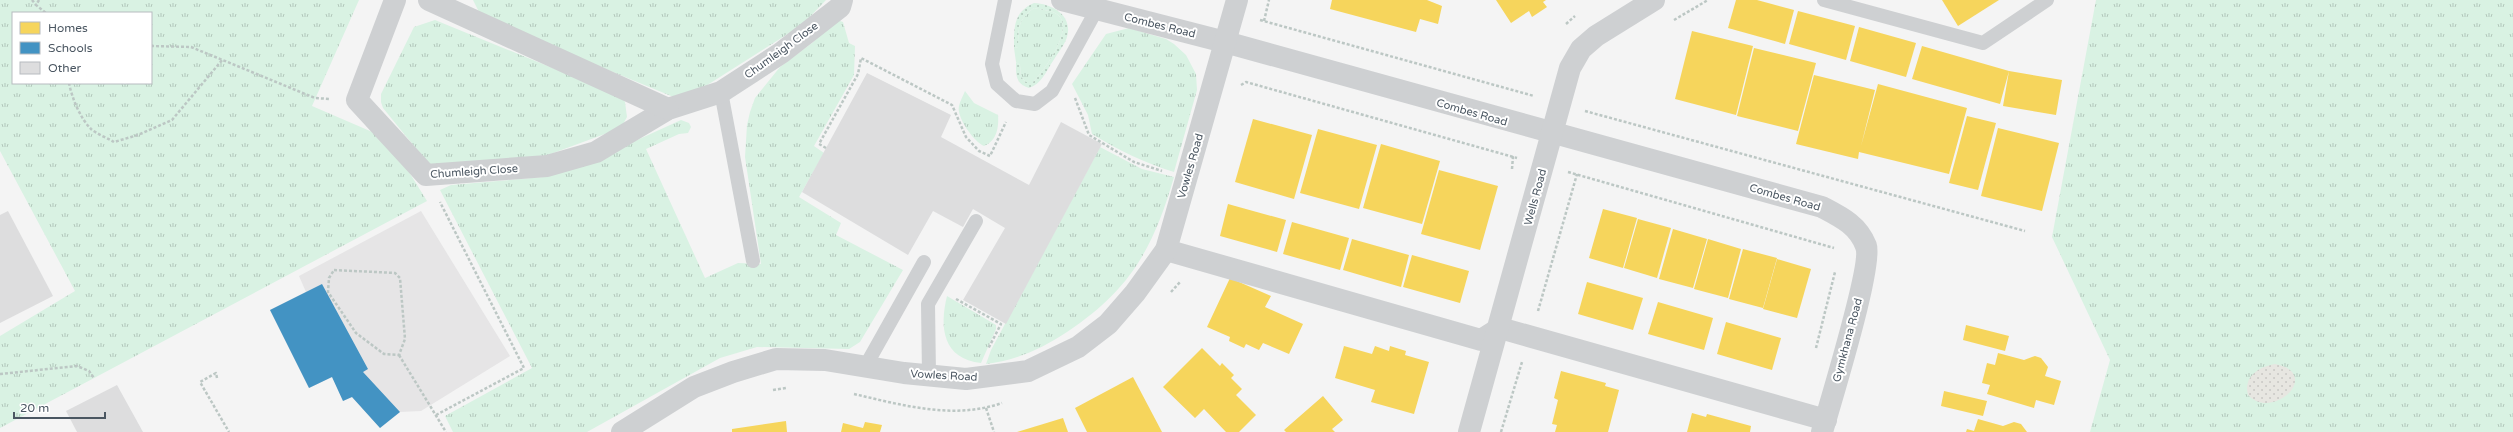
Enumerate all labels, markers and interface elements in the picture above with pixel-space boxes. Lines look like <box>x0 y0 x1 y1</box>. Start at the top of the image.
street label: Combes Road <box>1123 10 1197 41</box>
legend <box>12 12 152 84</box>
street label: Chumleigh Close <box>742 19 821 81</box>
text: Homes <box>48 21 88 35</box>
text: Schools <box>48 41 93 55</box>
text: Other <box>48 61 81 75</box>
street label: Combes Road <box>1435 96 1509 129</box>
street label: Vowles Road <box>1175 132 1206 200</box>
street label: Chumleigh Close <box>430 162 518 181</box>
street label: Wells Road <box>1522 167 1549 227</box>
street label: Combes Road <box>1748 181 1822 214</box>
street label: Gymkhana Road <box>1830 297 1865 384</box>
street label: Vowles Road <box>910 367 978 384</box>
scale bar <box>14 394 105 420</box>
text: 20 m <box>20 401 49 415</box>

